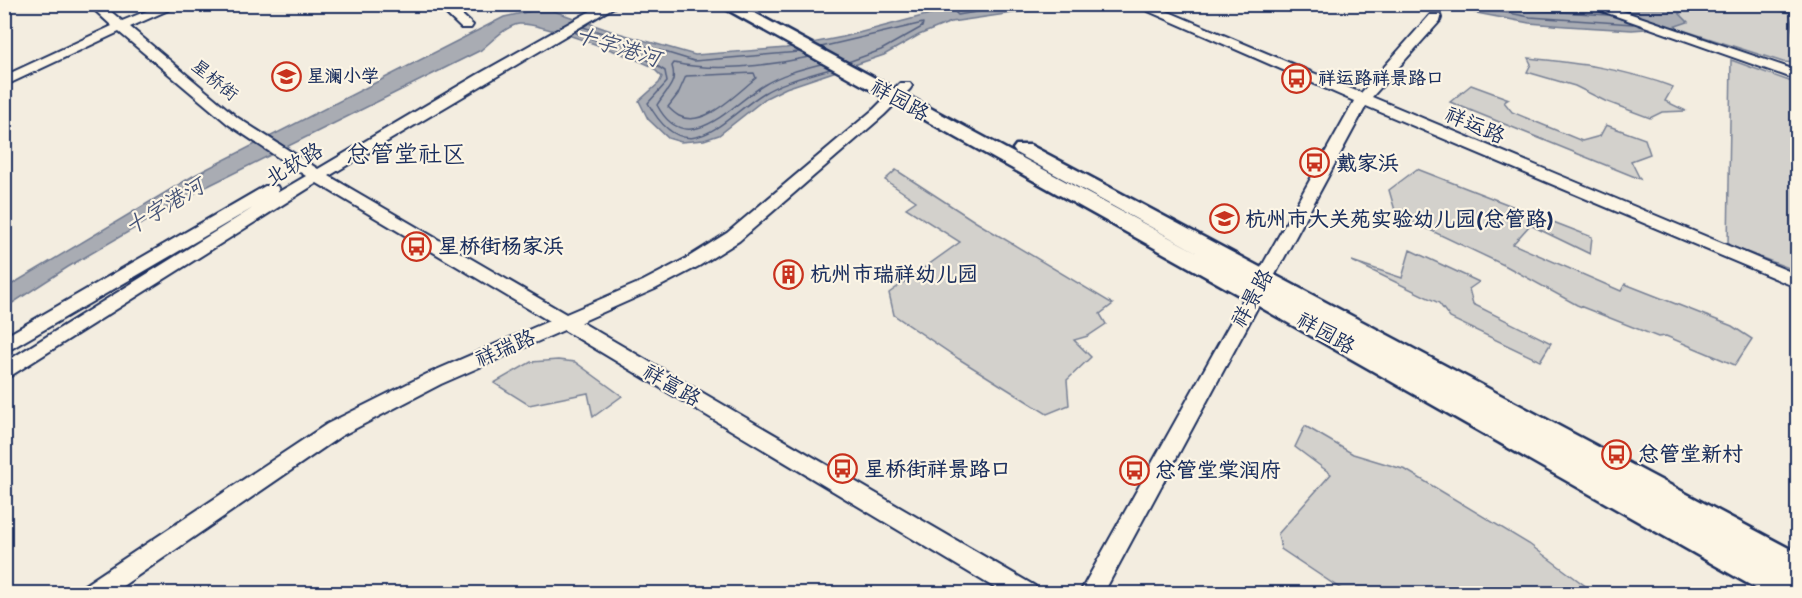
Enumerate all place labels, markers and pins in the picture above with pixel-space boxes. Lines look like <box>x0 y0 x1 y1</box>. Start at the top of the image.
school or university icon: 星澜小学 <box>270 60 302 92</box>
bus stop icon: 祥运路祥景路口 <box>1281 62 1313 94</box>
place label: 星澜小学 <box>307 66 379 87</box>
place label: 祥运路祥景路口 <box>1318 68 1444 89</box>
bus stop icon: 戴家浜 <box>1299 147 1331 179</box>
place label: 戴家浜 <box>1336 151 1399 176</box>
school or university icon: 杭州市大关苑实验幼儿园(总管路) <box>1208 203 1240 235</box>
place label: 杭州市大关苑实验幼儿园(总管路) <box>1245 207 1554 232</box>
bus stop icon: 星桥街杨家浜 <box>401 230 433 262</box>
place label: 星桥街杨家浜 <box>438 234 564 259</box>
building icon: 杭州市瑞祥幼儿园 <box>773 258 805 290</box>
place label: 杭州市瑞祥幼儿园 <box>810 262 978 287</box>
bus stop icon: 总管堂新村 <box>1601 438 1633 470</box>
place label: 总管堂新村 <box>1638 442 1743 467</box>
bus stop icon: 星桥街祥景路口 <box>827 453 859 485</box>
bus stop icon: 总管堂棠润府 <box>1118 454 1150 486</box>
place label: 星桥街祥景路口 <box>864 457 1011 482</box>
place label: 总管堂棠润府 <box>1155 458 1281 483</box>

